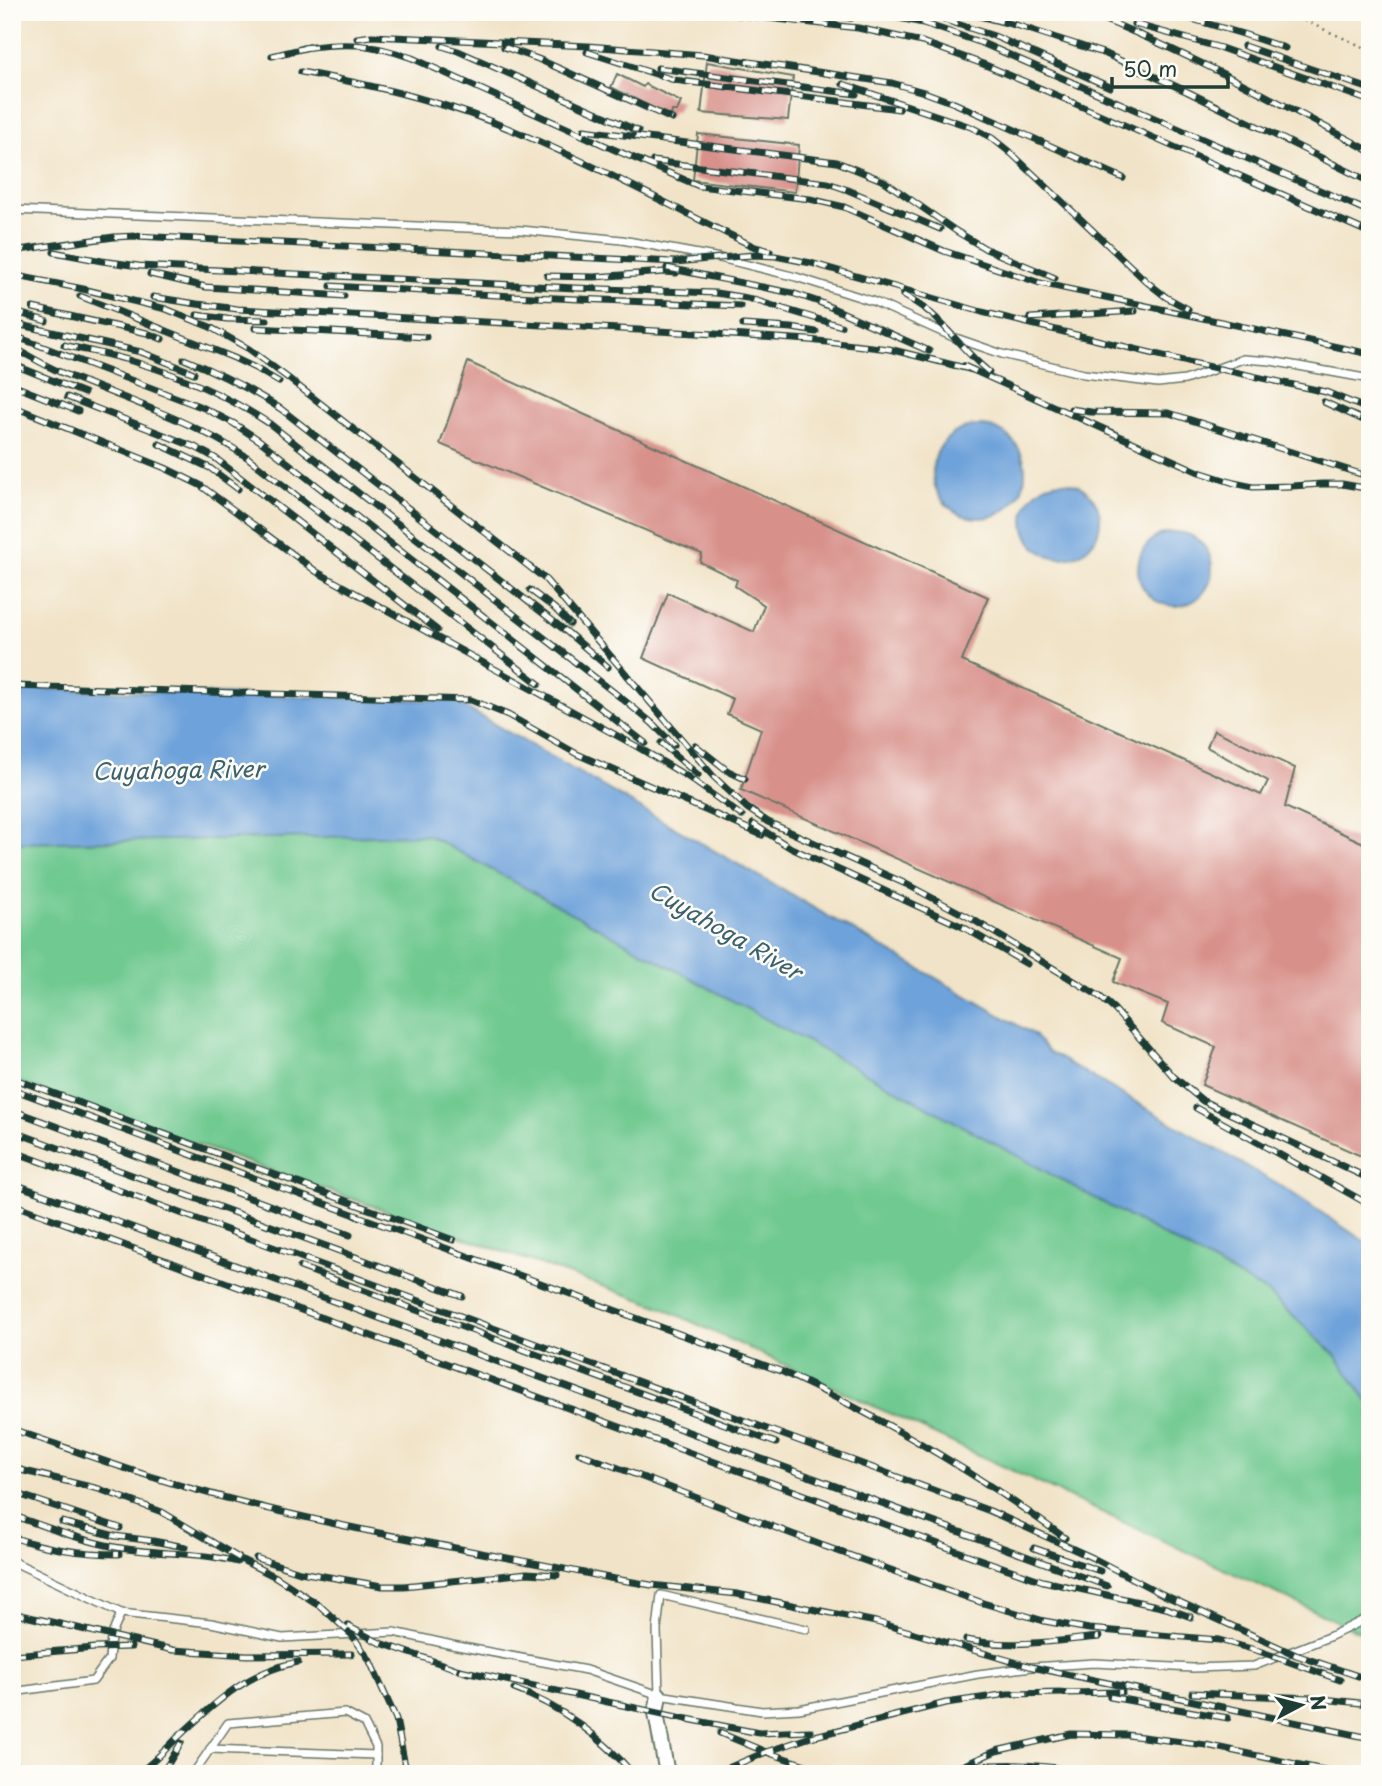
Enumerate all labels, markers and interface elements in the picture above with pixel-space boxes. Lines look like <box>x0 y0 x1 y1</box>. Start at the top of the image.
scale bar <box>1112 46 1228 90</box>
text: 50 m <box>1123 52 1177 84</box>
water label: Cuyahoga River <box>92 750 268 788</box>
water label: Cuyahoga River <box>643 872 812 990</box>
north arrow <box>1266 1670 1336 1740</box>
text: N <box>1304 1694 1334 1712</box>

